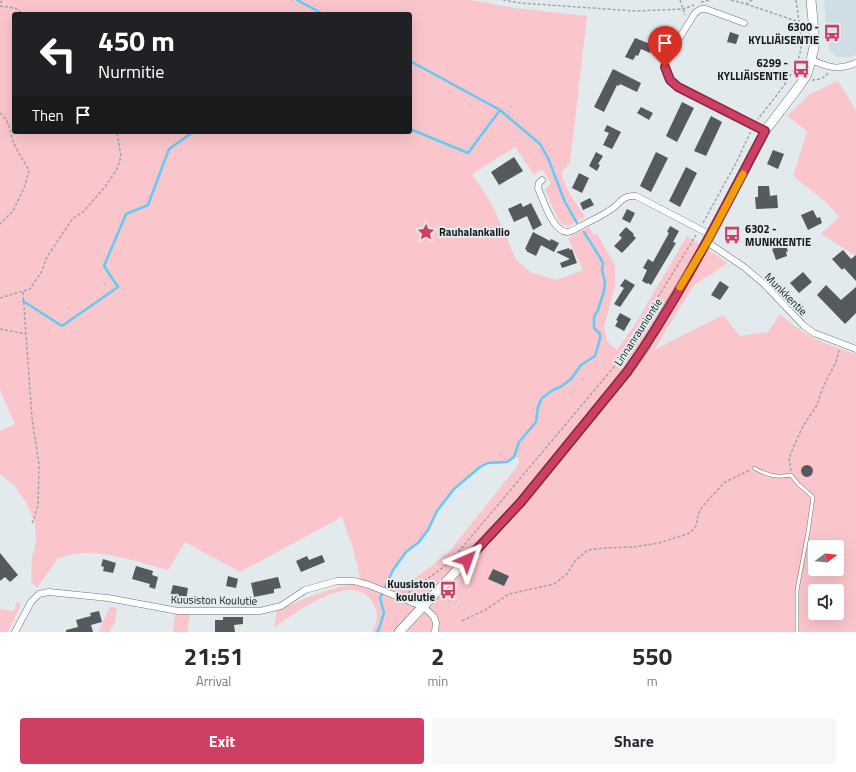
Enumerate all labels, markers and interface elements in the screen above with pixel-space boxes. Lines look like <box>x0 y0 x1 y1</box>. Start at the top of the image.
text: 450 m <box>98 19 175 62</box>
place label: 6300 - KYLLIÄISENTIE <box>748 19 819 48</box>
bus stop icon: 6300 - KYLLIÄISENTIE <box>822 23 842 43</box>
pin <box>648 26 682 67</box>
icon: left <box>32 28 84 80</box>
icon: arrive <box>654 32 676 54</box>
place label: 6299 - KYLLIÄISENTIE <box>717 55 788 84</box>
text: Nurmitie <box>98 58 164 85</box>
bus stop icon: 6299 - KYLLIÄISENTIE <box>791 59 811 79</box>
text: Then <box>32 104 64 127</box>
icon: arrive <box>72 104 94 126</box>
place label: 6302 - MUNKKENTIE <box>745 221 811 250</box>
place icon: Rauhalankallio <box>416 222 436 242</box>
place label: Rauhalankallio <box>439 224 510 240</box>
bus stop icon: 6302 - MUNKKENTIE <box>722 225 742 245</box>
street label: Munkkentie <box>761 269 811 319</box>
street label: Linnanrauniontie <box>610 295 666 369</box>
position arrow <box>446 539 488 581</box>
north arrow <box>808 540 844 576</box>
map controls <box>808 540 844 620</box>
place label: Kuusiston koulutie <box>387 576 435 605</box>
bus stop icon: Kuusiston koulutie <box>438 580 458 600</box>
button: sound <box>808 584 844 620</box>
street label: Kuusiston Koulutie <box>171 591 258 609</box>
text: 21:51 <box>184 638 244 674</box>
text: 2 <box>431 638 445 674</box>
text: 550 <box>632 638 672 674</box>
text: Arrival <box>196 671 231 691</box>
text: min <box>427 671 448 691</box>
text: m <box>647 671 658 691</box>
button: Exit <box>20 718 424 764</box>
button: Share <box>432 718 836 764</box>

